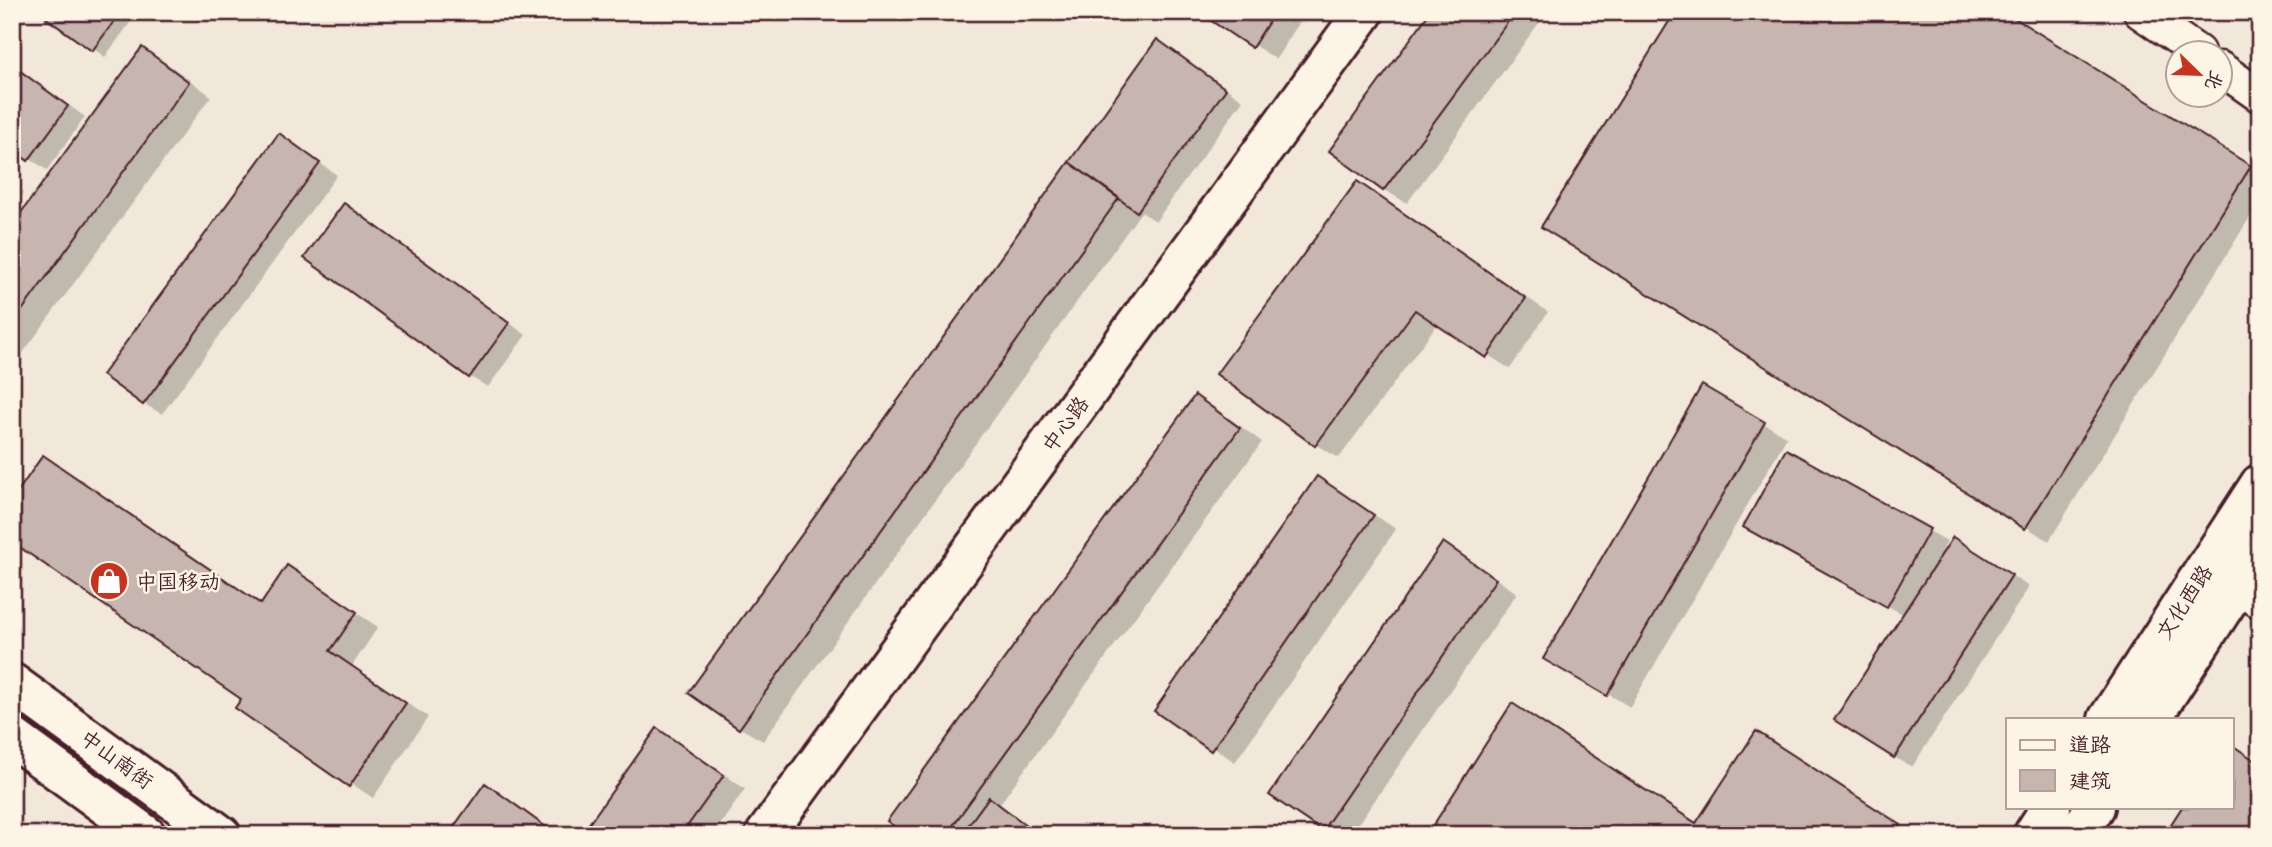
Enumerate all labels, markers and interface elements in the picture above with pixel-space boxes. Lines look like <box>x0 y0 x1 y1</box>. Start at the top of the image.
north arrow <box>2164 38 2234 108</box>
text: 北 <box>2200 67 2229 94</box>
street label: 中心路 <box>1036 391 1094 457</box>
street label: 文化西路 <box>2150 559 2218 645</box>
shop icon: 中国移动 <box>88 560 130 602</box>
place label: 中国移动 <box>136 568 220 595</box>
legend <box>2006 718 2234 808</box>
street label: 中山南街 <box>75 723 159 795</box>
text: 道路 <box>2069 731 2111 758</box>
text: 建筑 <box>2069 767 2111 794</box>

